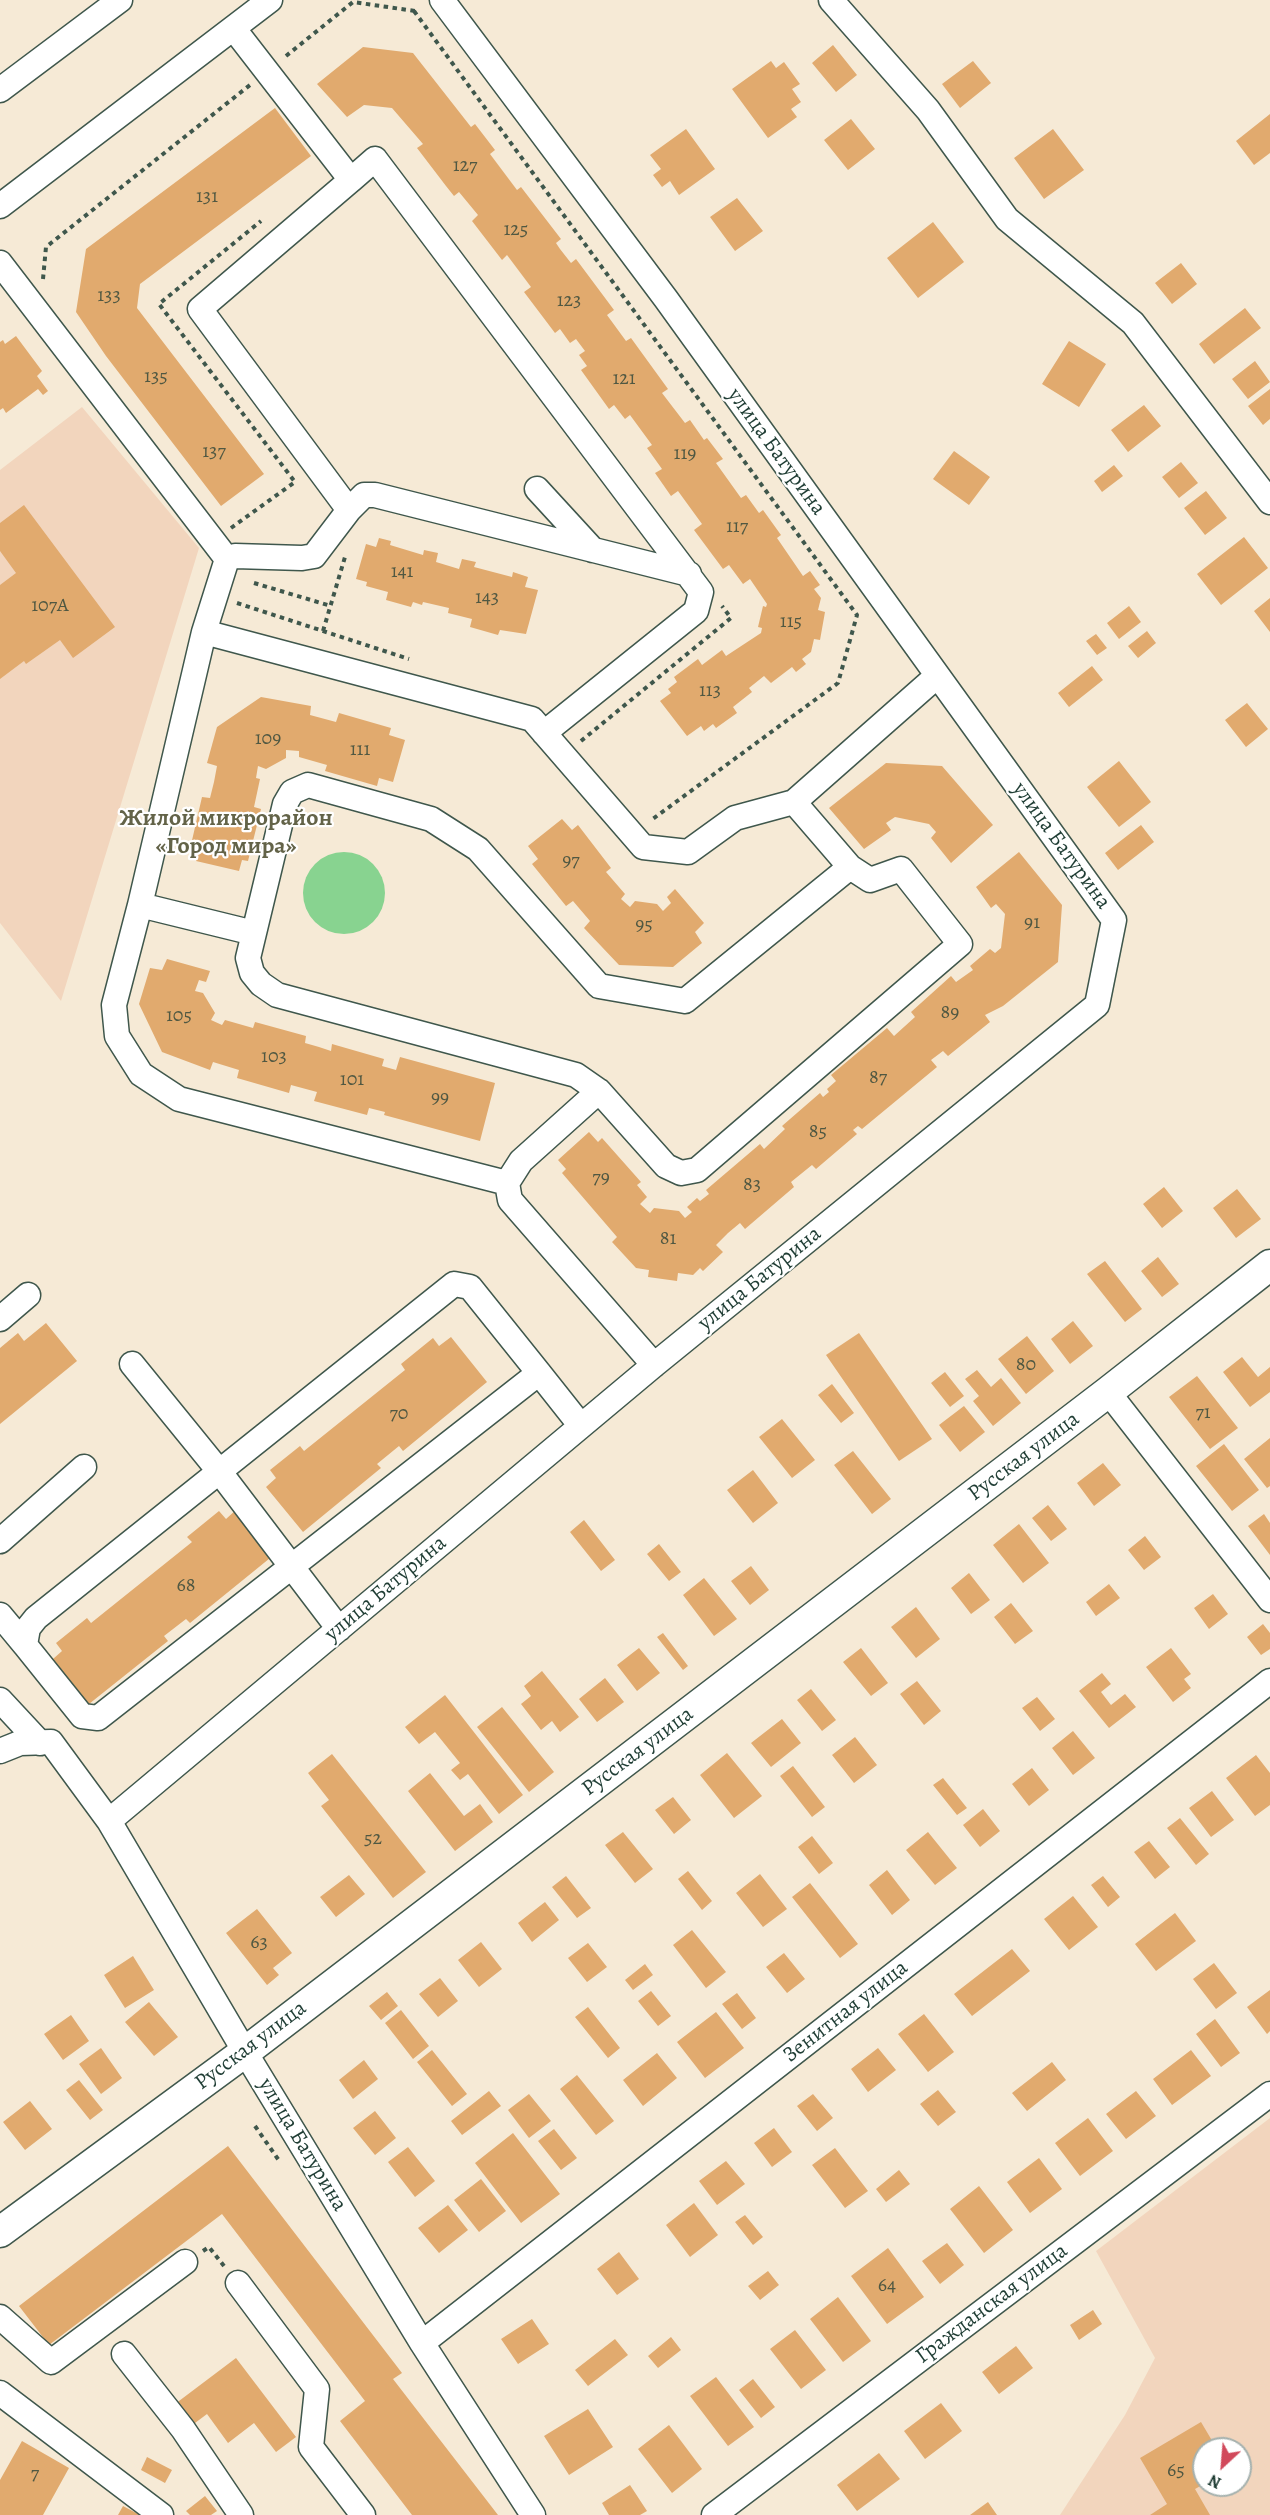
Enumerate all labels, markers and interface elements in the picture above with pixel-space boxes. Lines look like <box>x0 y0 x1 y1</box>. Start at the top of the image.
house number: 127 <box>453 154 477 178</box>
house number: 131 <box>196 185 218 209</box>
house number: 125 <box>504 218 528 242</box>
house number: 133 <box>97 284 121 308</box>
house number: 123 <box>557 289 581 313</box>
house number: 135 <box>144 365 168 389</box>
house number: 121 <box>612 367 636 391</box>
street label: улица Батурина <box>721 383 831 521</box>
house number: 137 <box>202 440 226 464</box>
house number: 119 <box>674 442 696 466</box>
house number: 117 <box>726 515 748 539</box>
house number: 141 <box>391 560 413 584</box>
house number: 143 <box>475 586 499 610</box>
house number: 107А <box>31 594 69 618</box>
house number: 115 <box>780 610 802 634</box>
house number: 113 <box>699 679 721 703</box>
house number: 109 <box>255 727 281 751</box>
house number: 111 <box>350 738 370 762</box>
street label: улица Батурина <box>1006 777 1116 915</box>
district label: Жилой микрорайон «Город мира» <box>119 805 333 861</box>
house number: 97 <box>562 849 580 873</box>
house number: 91 <box>1024 911 1040 935</box>
house number: 95 <box>635 913 653 937</box>
house number: 89 <box>941 1001 959 1025</box>
house number: 105 <box>166 1004 192 1028</box>
house number: 103 <box>261 1045 287 1069</box>
house number: 87 <box>869 1066 887 1090</box>
house number: 101 <box>340 1068 364 1092</box>
house number: 99 <box>431 1086 449 1110</box>
house number: 85 <box>809 1120 827 1144</box>
house number: 79 <box>592 1166 610 1190</box>
house number: 83 <box>743 1173 761 1197</box>
street label: улица Батурина <box>693 1221 827 1337</box>
house number: 81 <box>660 1227 676 1251</box>
house number: 80 <box>1016 1353 1036 1377</box>
house number: 71 <box>1195 1401 1211 1425</box>
house number: 70 <box>389 1402 409 1426</box>
street label: Русская улица <box>963 1406 1085 1508</box>
street label: улица Батурина <box>320 1530 452 1648</box>
house number: 68 <box>177 1574 195 1598</box>
street label: Русская улица <box>577 1701 699 1803</box>
house number: 52 <box>364 1827 382 1851</box>
house number: 63 <box>250 1931 268 1955</box>
street label: Зенитная улица <box>778 1955 914 2069</box>
street label: Русская улица <box>190 1995 312 2097</box>
street label: улица Батурина <box>252 2074 352 2216</box>
street label: Гражданская улица <box>911 2238 1073 2370</box>
house number: 64 <box>878 2274 896 2298</box>
north arrow <box>1192 2437 1252 2497</box>
house number: 65 <box>1167 2459 1185 2483</box>
house number: 7 <box>31 2462 39 2486</box>
text: N <box>1205 2469 1225 2494</box>

